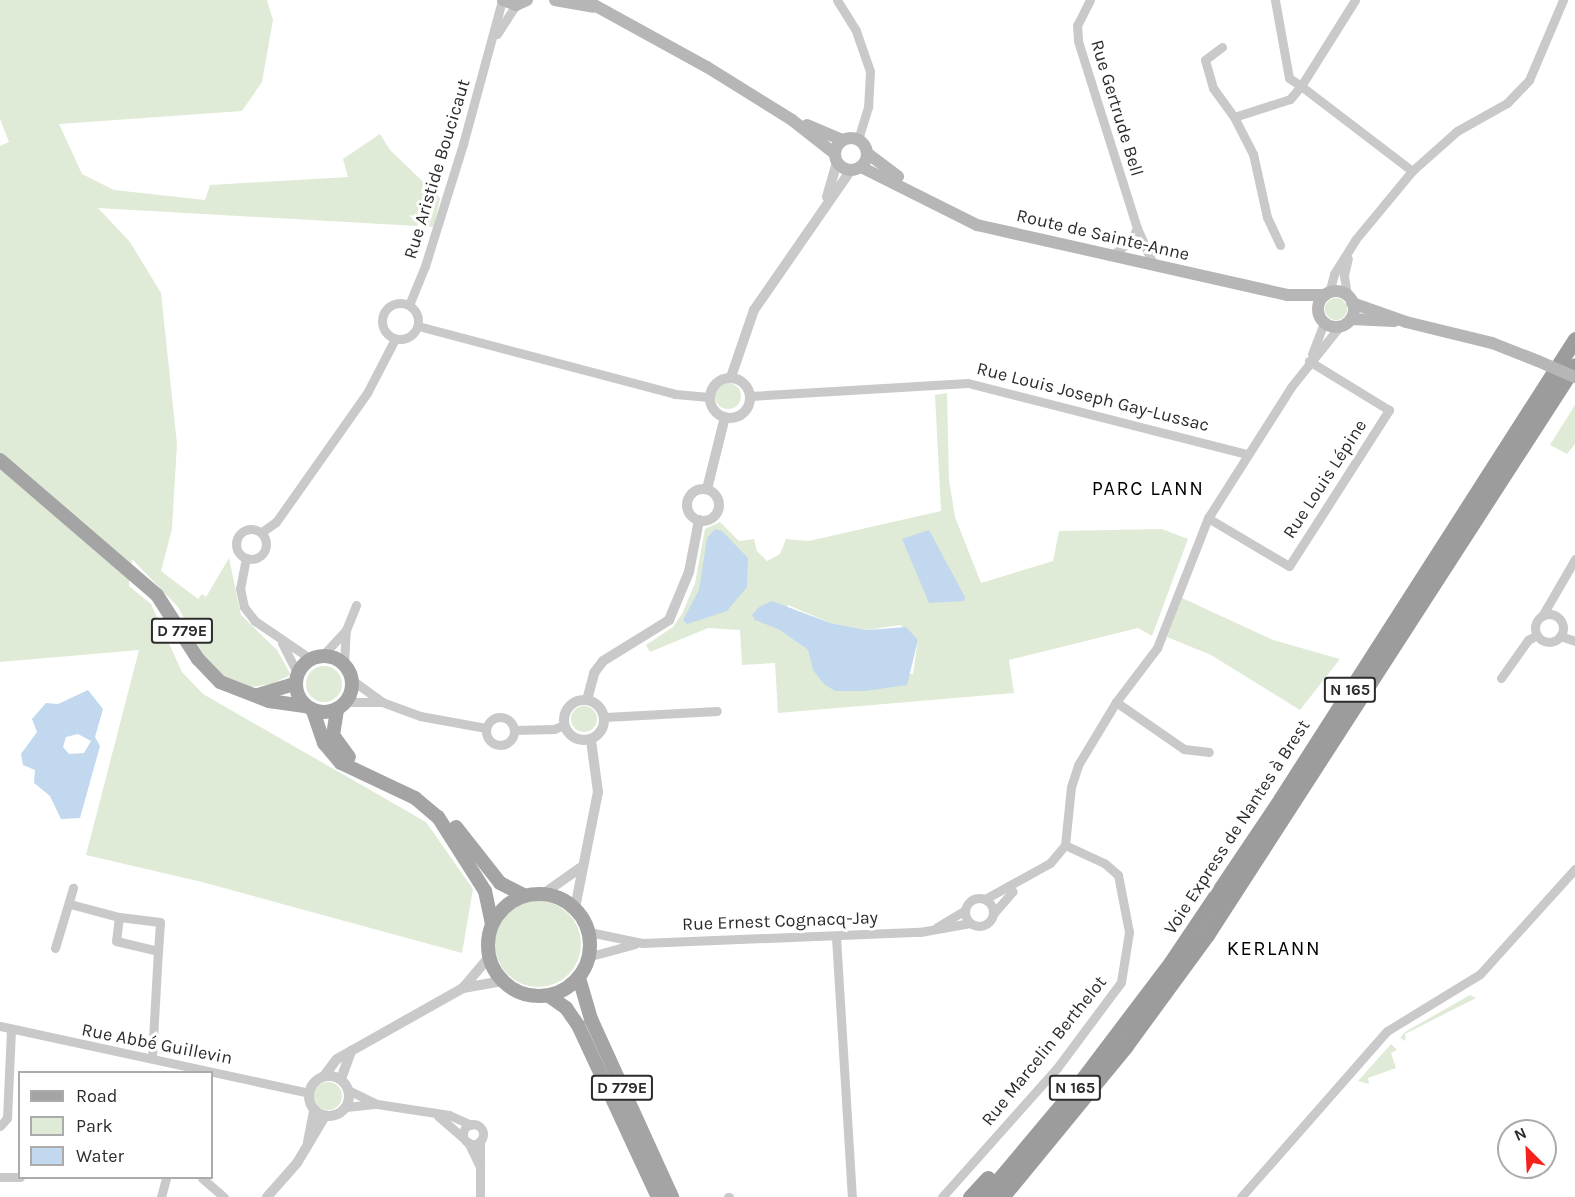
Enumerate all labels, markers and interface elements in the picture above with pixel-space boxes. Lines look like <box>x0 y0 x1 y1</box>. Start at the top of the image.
street label: Rue Gertrude Bell <box>1086 37 1148 179</box>
street label: Rue Aristide Boucicaut <box>399 76 475 262</box>
street label: Route de Sainte-Anne <box>1014 205 1192 265</box>
street label: Rue Louis Joseph Gay-Lussac <box>975 358 1211 436</box>
street label: Rue Louis Lépine <box>1279 416 1371 542</box>
district label: PARC LANN <box>1092 476 1204 500</box>
road number: D 779E <box>150 618 213 644</box>
road number: N 165 <box>1323 677 1377 703</box>
street label: Voie Express de Nantes à Brest <box>1159 716 1315 938</box>
street label: Rue Ernest Cognacq-Jay <box>682 907 878 935</box>
district label: KERLANN <box>1227 936 1321 960</box>
street label: Rue Marcelin Berthelot <box>977 972 1111 1130</box>
street label: Rue Abbé Guillevin <box>80 1019 234 1069</box>
legend <box>18 1071 213 1179</box>
road number: D 779E <box>590 1075 654 1101</box>
road number: N 165 <box>1048 1075 1102 1101</box>
text: Road <box>76 1085 117 1107</box>
text: Park <box>76 1115 113 1137</box>
north arrow <box>1497 1119 1557 1179</box>
text: N <box>1511 1123 1529 1145</box>
text: Water <box>76 1145 124 1167</box>

